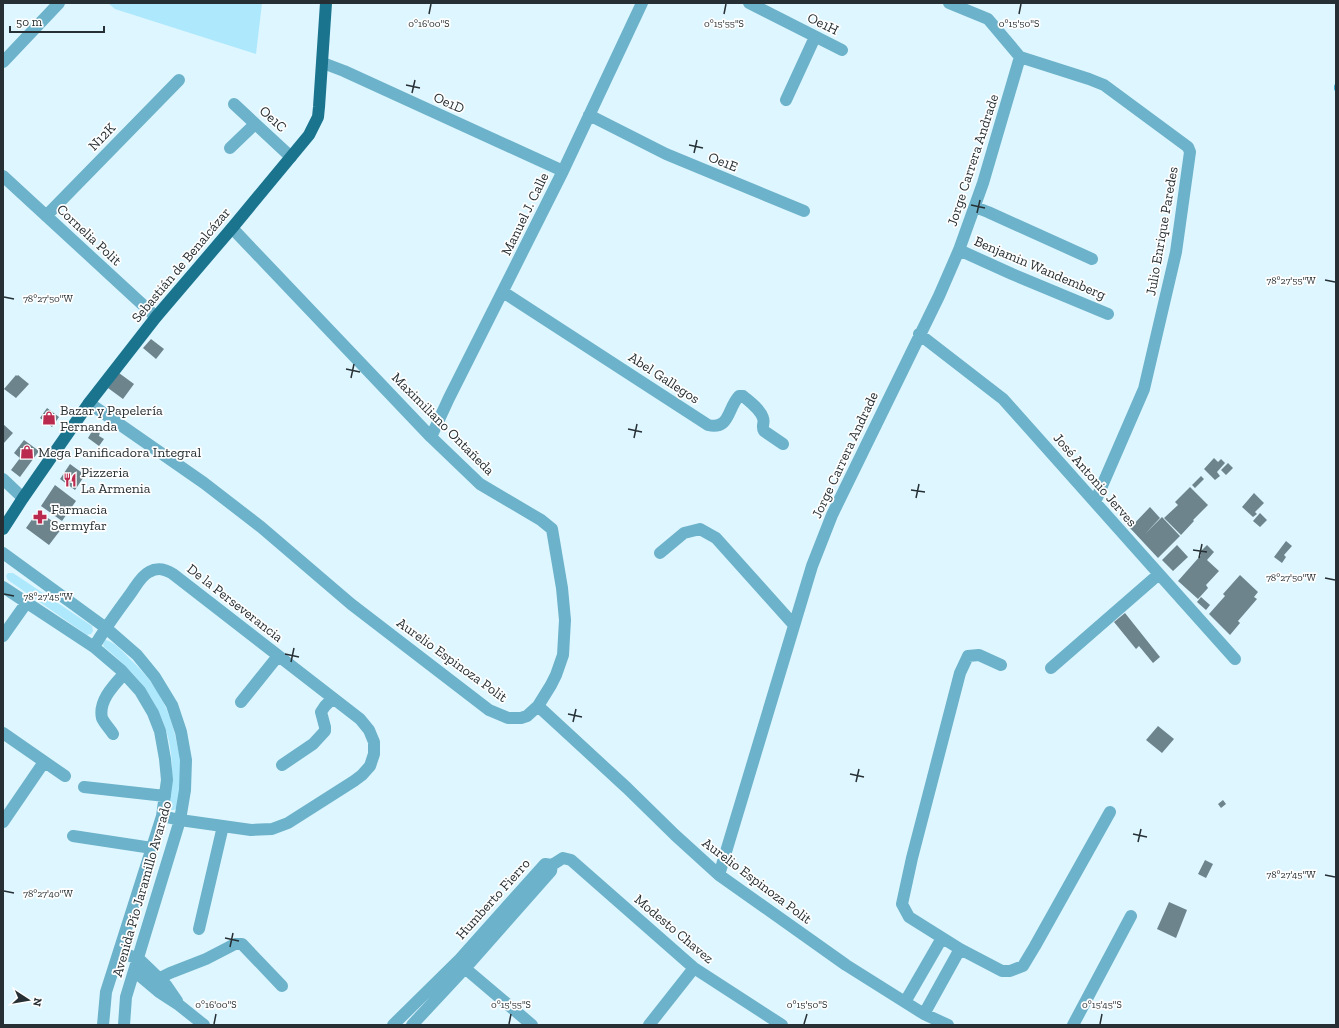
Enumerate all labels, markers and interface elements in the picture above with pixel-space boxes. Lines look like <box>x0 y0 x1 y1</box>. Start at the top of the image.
scale bar <box>10 8 104 34</box>
street label: Oe1H <box>805 9 841 39</box>
text: 50 m <box>16 15 43 29</box>
text: 0°16'00"S <box>408 18 450 30</box>
text: 0°15'55"S <box>704 18 744 30</box>
text: 0°15'50"S <box>999 18 1039 30</box>
street label: Oe1D <box>431 89 467 117</box>
street label: Jorge Carrera Andrade <box>944 91 1002 228</box>
street label: Oe1C <box>256 102 290 136</box>
street label: N12K <box>85 120 119 154</box>
street label: Oe1E <box>706 148 740 176</box>
street label: Julio Enrique Paredes <box>1142 165 1182 297</box>
street label: Manuel J. Calle <box>498 169 553 258</box>
street label: Cornelia Polit <box>53 201 125 270</box>
street label: Sebastián de Benalcázar <box>128 204 234 326</box>
street label: Benjamin Wandemberg <box>972 233 1109 304</box>
text: 78°27'55"W <box>1266 275 1316 287</box>
text: 78°27'50"W <box>23 293 74 305</box>
street label: Abel Gallegos <box>625 349 703 407</box>
street label: Maximiliano Ontañeda <box>388 369 498 479</box>
street label: Jorge Carrera Andrade <box>808 389 882 521</box>
place label: Bazar y Papelería Fernanda <box>60 402 163 435</box>
shop icon: Bazar y Papelería Fernanda <box>41 410 57 426</box>
street label: José Antonio Jerves <box>1050 430 1140 530</box>
shop icon: Mega Panificadora Integral <box>19 444 35 460</box>
place label: Mega Panificadora Integral <box>38 444 201 461</box>
place label: Pizzeria La Armenia <box>81 464 151 497</box>
restaurant icon: Pizzeria La Armenia <box>62 472 78 488</box>
place label: Farmacia Sermyfar <box>51 501 108 534</box>
pharmacy icon: Farmacia Sermyfar <box>32 509 48 525</box>
street label: De la Perseverancia <box>184 560 287 646</box>
text: 78°27'50"W <box>1266 572 1317 584</box>
text: 78°27'45"W <box>23 591 73 603</box>
street label: Aurelio Espinoza Polit <box>393 614 511 706</box>
street label: Avenida Pío Jaramillo Avarado <box>109 799 175 979</box>
street label: Aurelio Espinoza Polit <box>699 834 816 928</box>
street label: Humberto Fierro <box>452 855 534 943</box>
text: 78°27'45"W <box>1266 869 1316 881</box>
text: 78°27'40"W <box>23 888 73 900</box>
street label: Modesto Chavez <box>631 891 718 967</box>
north arrow <box>8 980 48 1020</box>
text: N <box>30 997 45 1008</box>
text: 0°16'00"S <box>195 999 237 1011</box>
text: 0°15'55"S <box>491 999 531 1011</box>
text: 0°15'50"S <box>787 999 827 1011</box>
text: 0°15'45"S <box>1082 999 1122 1011</box>

